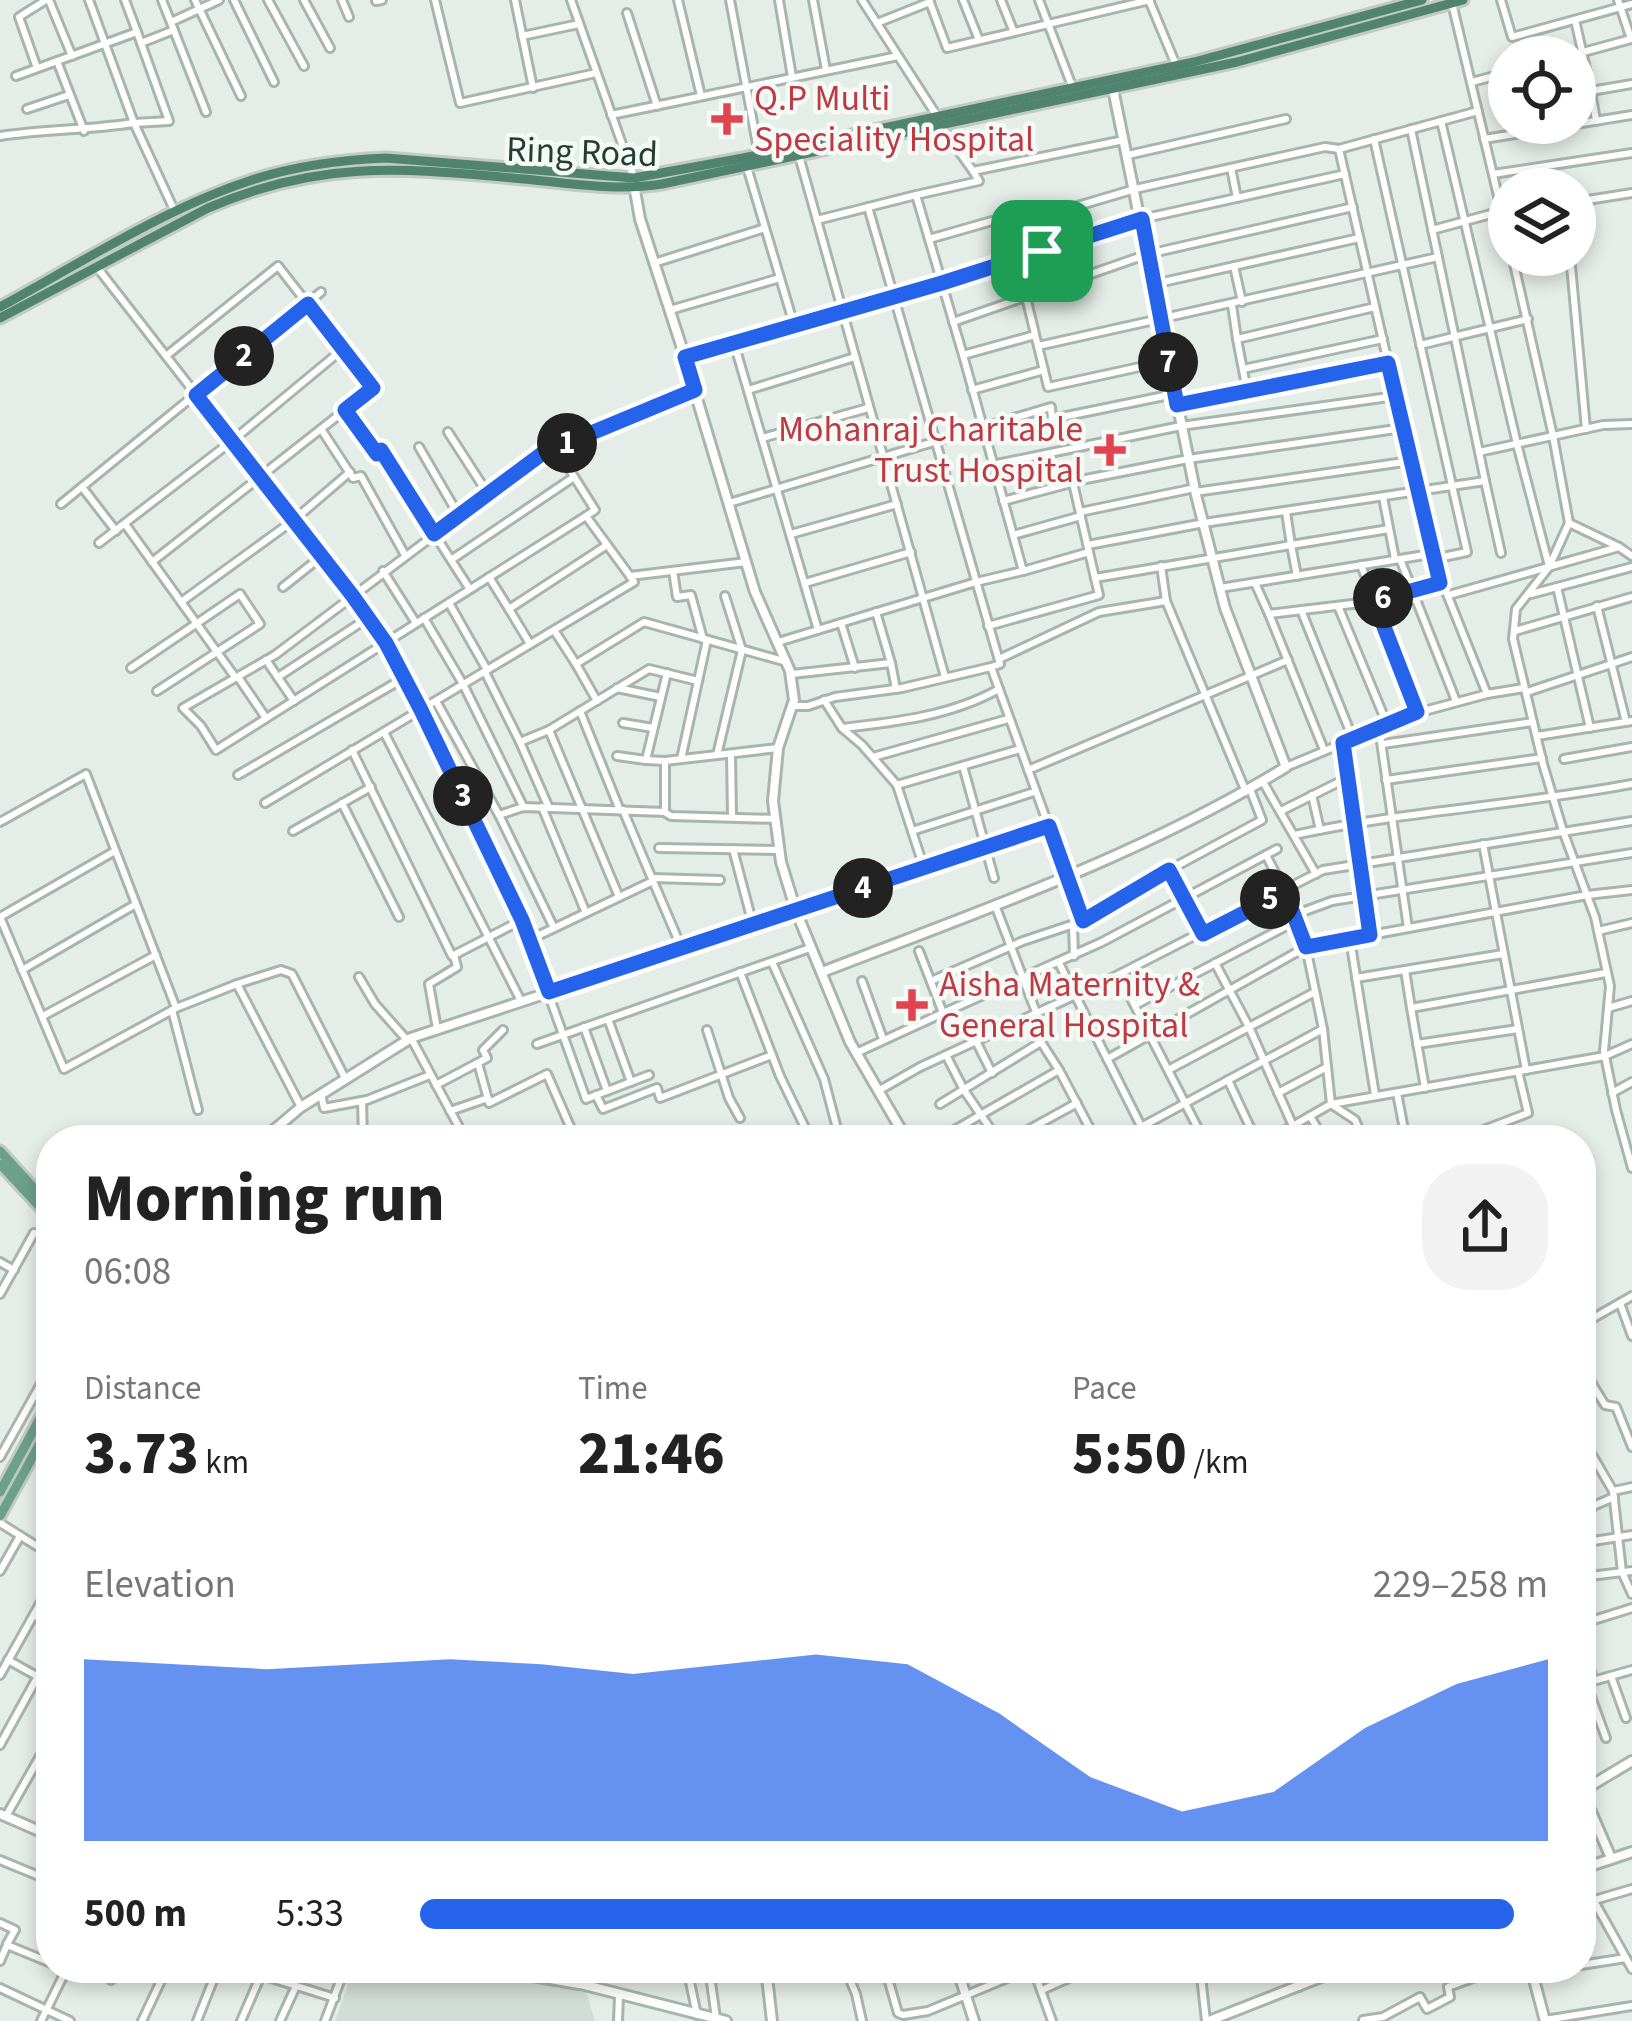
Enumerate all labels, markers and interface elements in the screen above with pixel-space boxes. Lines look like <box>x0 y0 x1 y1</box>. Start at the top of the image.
map controls <box>1488 36 1596 276</box>
button: locate <box>1488 36 1596 144</box>
place label: Q.P Multi Speciality Hospital <box>754 73 1034 165</box>
marker: Q.P Multi Speciality Hospital <box>711 103 743 135</box>
street label: Ring Road <box>505 124 659 180</box>
button: layers <box>1488 168 1596 276</box>
pin <box>991 200 1093 302</box>
icon: arrive <box>1009 218 1075 284</box>
pin: 2 <box>214 326 274 386</box>
text: 2 <box>235 332 253 379</box>
pin: 7 <box>1138 332 1198 392</box>
text: 7 <box>1159 338 1177 385</box>
place label: Mohanraj Charitable Trust Hospital <box>778 404 1083 496</box>
pin: 1 <box>537 413 597 473</box>
text: 1 <box>558 419 576 466</box>
marker: Mohanraj Charitable Trust Hospital <box>1094 434 1126 466</box>
pin: 6 <box>1353 568 1413 628</box>
text: 6 <box>1374 574 1392 621</box>
pin: 3 <box>433 766 493 826</box>
text: 3 <box>454 772 472 819</box>
pin: 4 <box>833 858 893 918</box>
text: 4 <box>854 864 872 911</box>
pin: 5 <box>1240 869 1300 929</box>
text: 5 <box>1261 875 1279 922</box>
place label: Aisha Maternity & General Hospital <box>939 959 1200 1051</box>
marker: Aisha Maternity & General Hospital <box>896 989 928 1021</box>
text: Morning run <box>84 1152 445 1246</box>
button: share <box>1422 1164 1548 1290</box>
text: 06:08 <box>84 1244 171 1300</box>
text: Distance <box>84 1365 201 1412</box>
text: Time <box>578 1365 648 1412</box>
text: Pace <box>1072 1365 1137 1412</box>
text: 3.73 <box>84 1412 199 1497</box>
text: 21:46 <box>578 1412 725 1497</box>
text: 5:50 <box>1072 1412 1187 1497</box>
text: km <box>199 1439 249 1486</box>
text: /km <box>1187 1439 1249 1486</box>
text: Elevation <box>84 1557 236 1613</box>
text: 229–258 m <box>1373 1557 1548 1613</box>
text: 500 m <box>84 1886 187 1942</box>
text: 5:33 <box>276 1886 344 1942</box>

